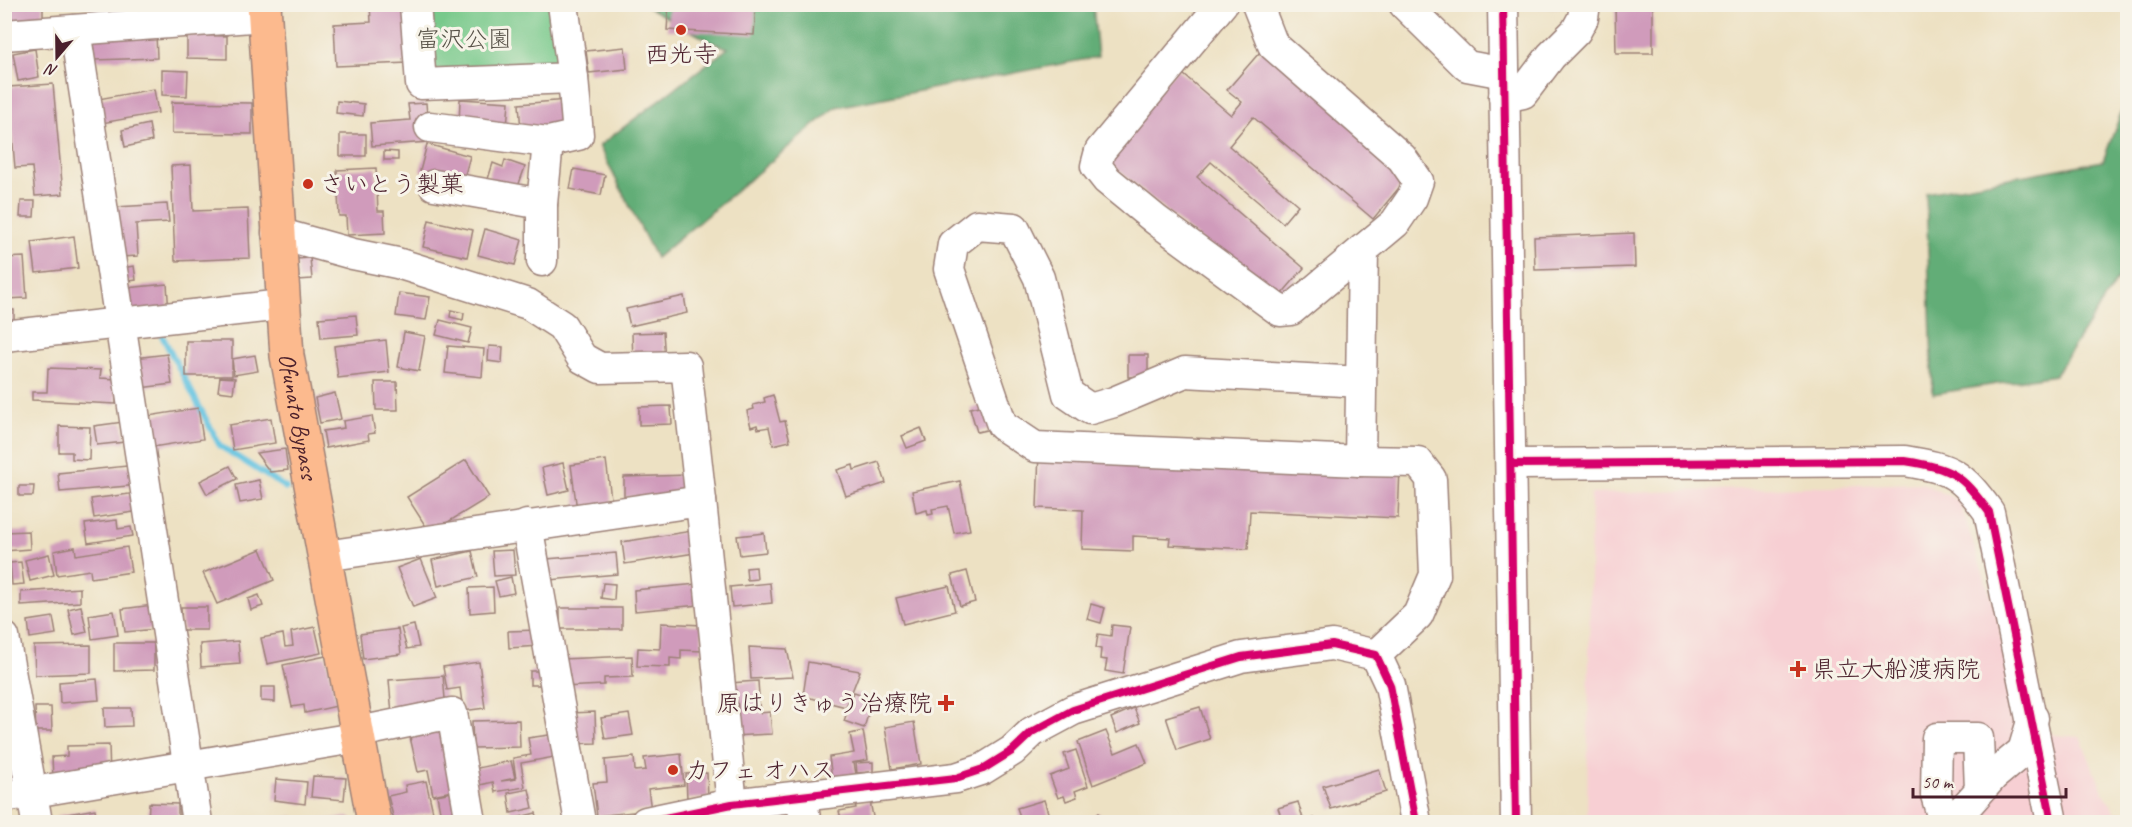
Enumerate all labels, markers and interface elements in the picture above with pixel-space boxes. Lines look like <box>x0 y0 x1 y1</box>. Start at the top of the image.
marker: 西光寺 <box>674 23 688 37</box>
park label: 富沢公園 <box>416 24 512 54</box>
north arrow <box>27 27 87 87</box>
place label: 西光寺 <box>645 39 717 69</box>
text: N <box>41 58 60 81</box>
place label: さいとう製菓 <box>320 169 464 199</box>
marker: さいとう製菓 <box>301 177 315 191</box>
street label: Ofunato Bypass <box>272 351 325 484</box>
place label: 県立大船渡病院 <box>1812 654 1980 684</box>
marker: 県立大船渡病院 <box>1789 660 1807 678</box>
place label: 原はりきゅう治療院 <box>716 688 932 718</box>
marker: 原はりきゅう治療院 <box>937 694 955 712</box>
place label: カフェ オハス <box>685 755 835 785</box>
scale bar <box>1913 761 2066 799</box>
marker: カフェ オハス <box>666 763 680 777</box>
text: 50 m <box>1922 771 1955 793</box>

